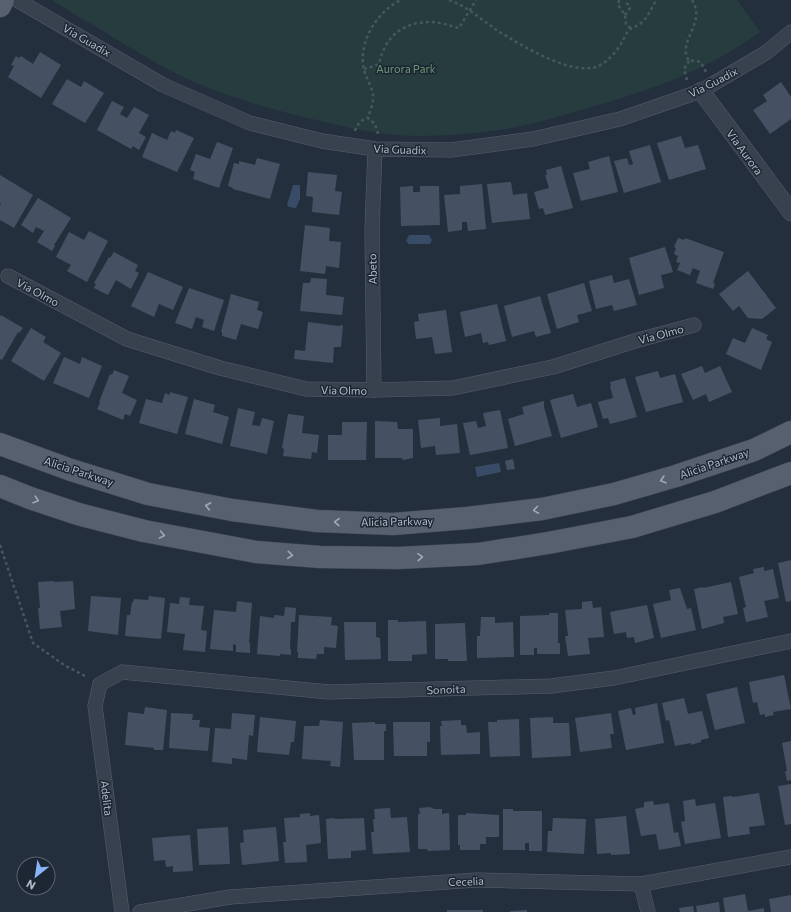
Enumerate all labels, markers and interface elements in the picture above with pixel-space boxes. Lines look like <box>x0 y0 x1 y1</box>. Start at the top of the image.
street label: Via Guadix <box>61 21 113 59</box>
park label: Aurora Park <box>376 62 436 75</box>
street label: Via Guadix <box>686 64 740 100</box>
street label: Via Aurora <box>724 127 766 177</box>
street label: Via Guadix <box>373 142 427 156</box>
street label: Abeto <box>365 253 379 285</box>
street label: Via Olmo <box>15 275 62 309</box>
street label: Via Olmo <box>637 322 685 346</box>
street label: Via Olmo <box>321 383 368 397</box>
street label: Alicia Parkway <box>678 445 751 481</box>
street label: Alicia Parkway <box>43 454 116 488</box>
one-way arrow <box>660 475 667 484</box>
one-way arrow <box>33 495 40 504</box>
one-way arrow <box>205 502 212 510</box>
one-way arrow <box>533 505 540 514</box>
street label: Alicia Parkway <box>361 514 434 528</box>
one-way arrow <box>334 517 340 526</box>
one-way arrow <box>159 530 165 538</box>
one-way arrow <box>287 550 293 559</box>
one-way arrow <box>417 553 423 561</box>
street label: Sonoita <box>426 682 466 696</box>
street label: Adelita <box>98 780 116 816</box>
north arrow <box>16 856 56 896</box>
street label: Cecelia <box>448 874 484 888</box>
text: N <box>24 877 38 893</box>

